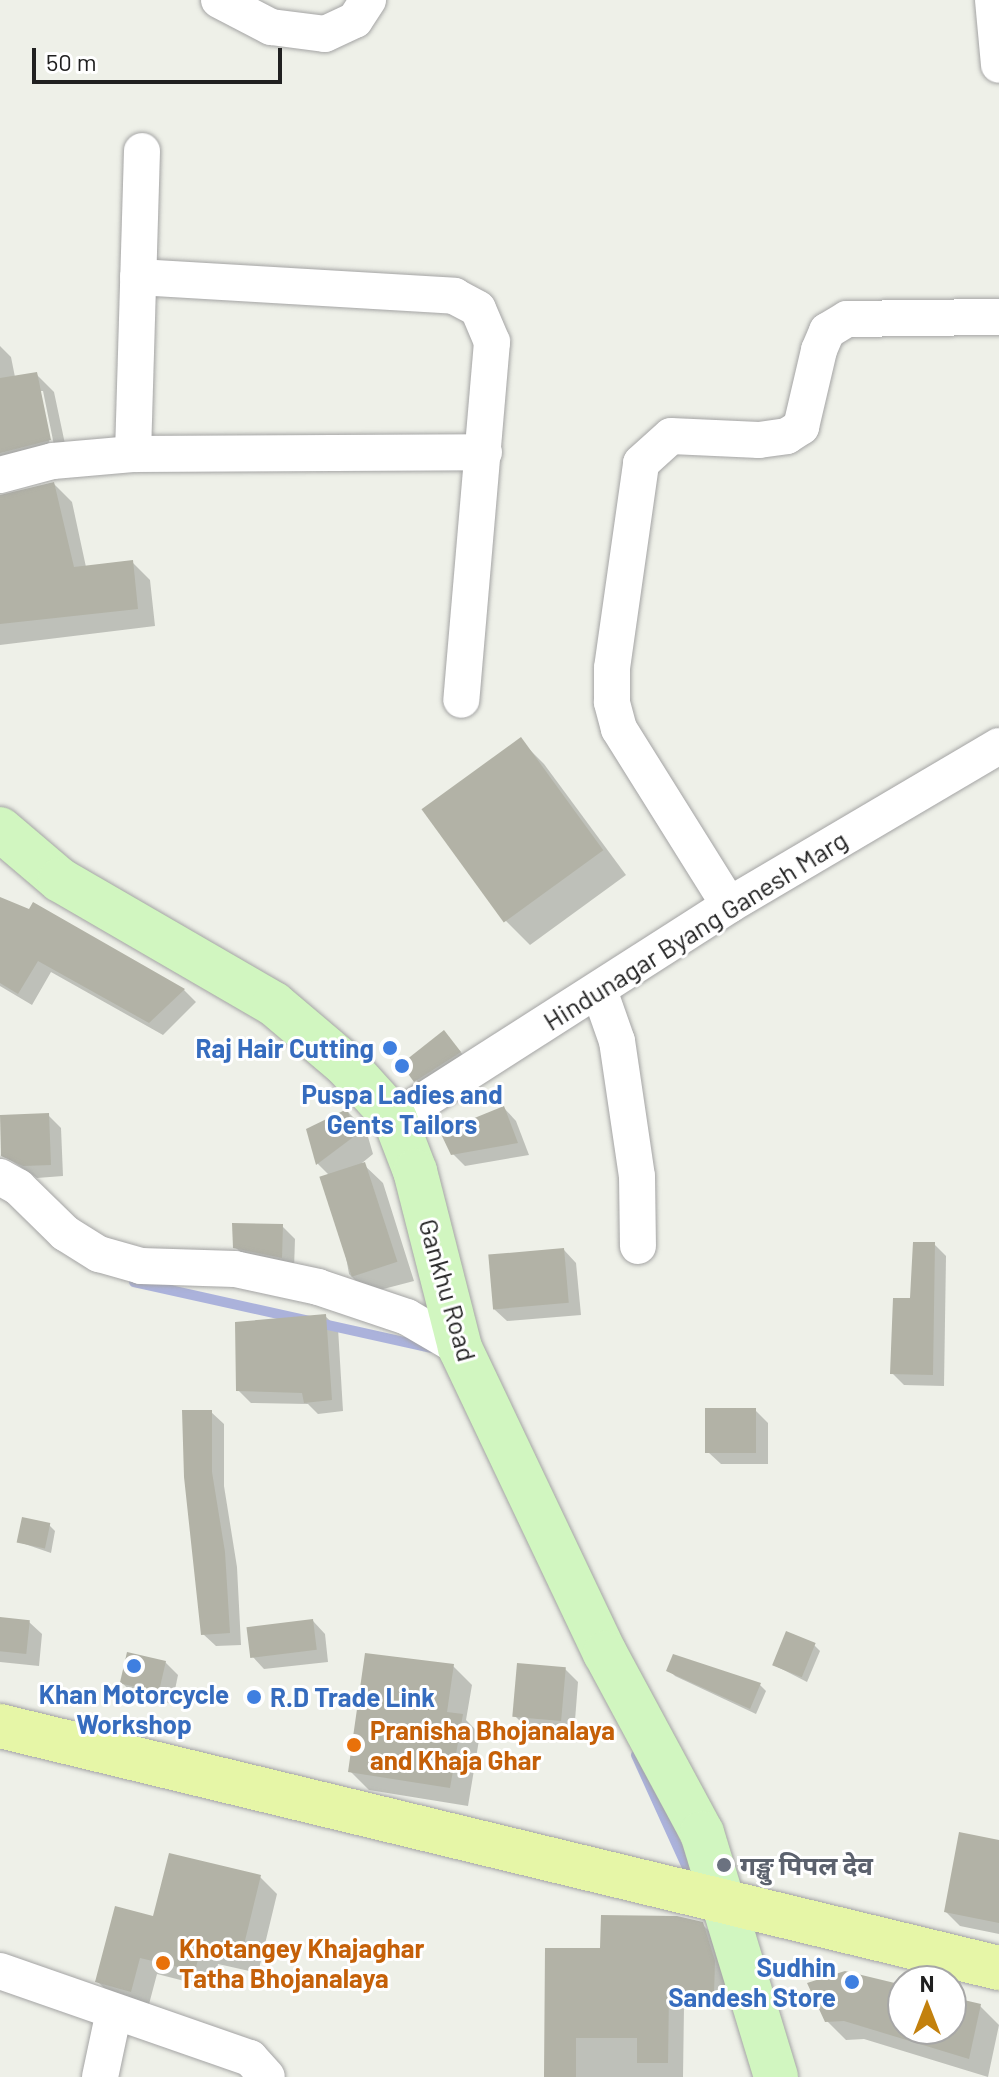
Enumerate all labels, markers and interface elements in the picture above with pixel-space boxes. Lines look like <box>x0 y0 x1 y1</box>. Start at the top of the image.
scale bar <box>36 32 286 82</box>
text: 50 m <box>46 47 97 76</box>
street label: Hindunagar Byang Ganesh Marg <box>537 823 853 1037</box>
place label: Raj Hair Cutting <box>196 1032 374 1064</box>
marker: Raj Hair Cutting <box>381 1039 399 1057</box>
marker: Puspa Ladies and Gents Tailors <box>393 1057 411 1075</box>
place label: Puspa Ladies and Gents Tailors <box>301 1078 503 1140</box>
street label: Gankhu Road <box>413 1215 483 1365</box>
marker: Khan Motorcycle Workshop <box>125 1657 143 1675</box>
place label: Khan Motorcycle Workshop <box>39 1678 229 1740</box>
place label: R.D Trade Link <box>270 1681 435 1713</box>
marker: R.D Trade Link <box>245 1688 263 1706</box>
place label: Pranisha Bhojanalaya and Khaja Ghar <box>370 1714 615 1776</box>
marker: Pranisha Bhojanalaya and Khaja Ghar <box>345 1736 363 1754</box>
place label: गङ्खु पिपल देव <box>740 1849 873 1881</box>
marker: गङ्खु पिपल देव <box>715 1856 733 1874</box>
place label: Khotangey Khajaghar Tatha Bhojanalaya <box>179 1932 425 1994</box>
place label: Sudhin Sandesh Store <box>668 1951 836 2012</box>
marker: Khotangey Khajaghar Tatha Bhojanalaya <box>154 1954 172 1972</box>
north arrow <box>887 1965 967 2045</box>
text: N <box>920 1970 934 1996</box>
marker: Sudhin Sandesh Store <box>843 1973 861 1991</box>

